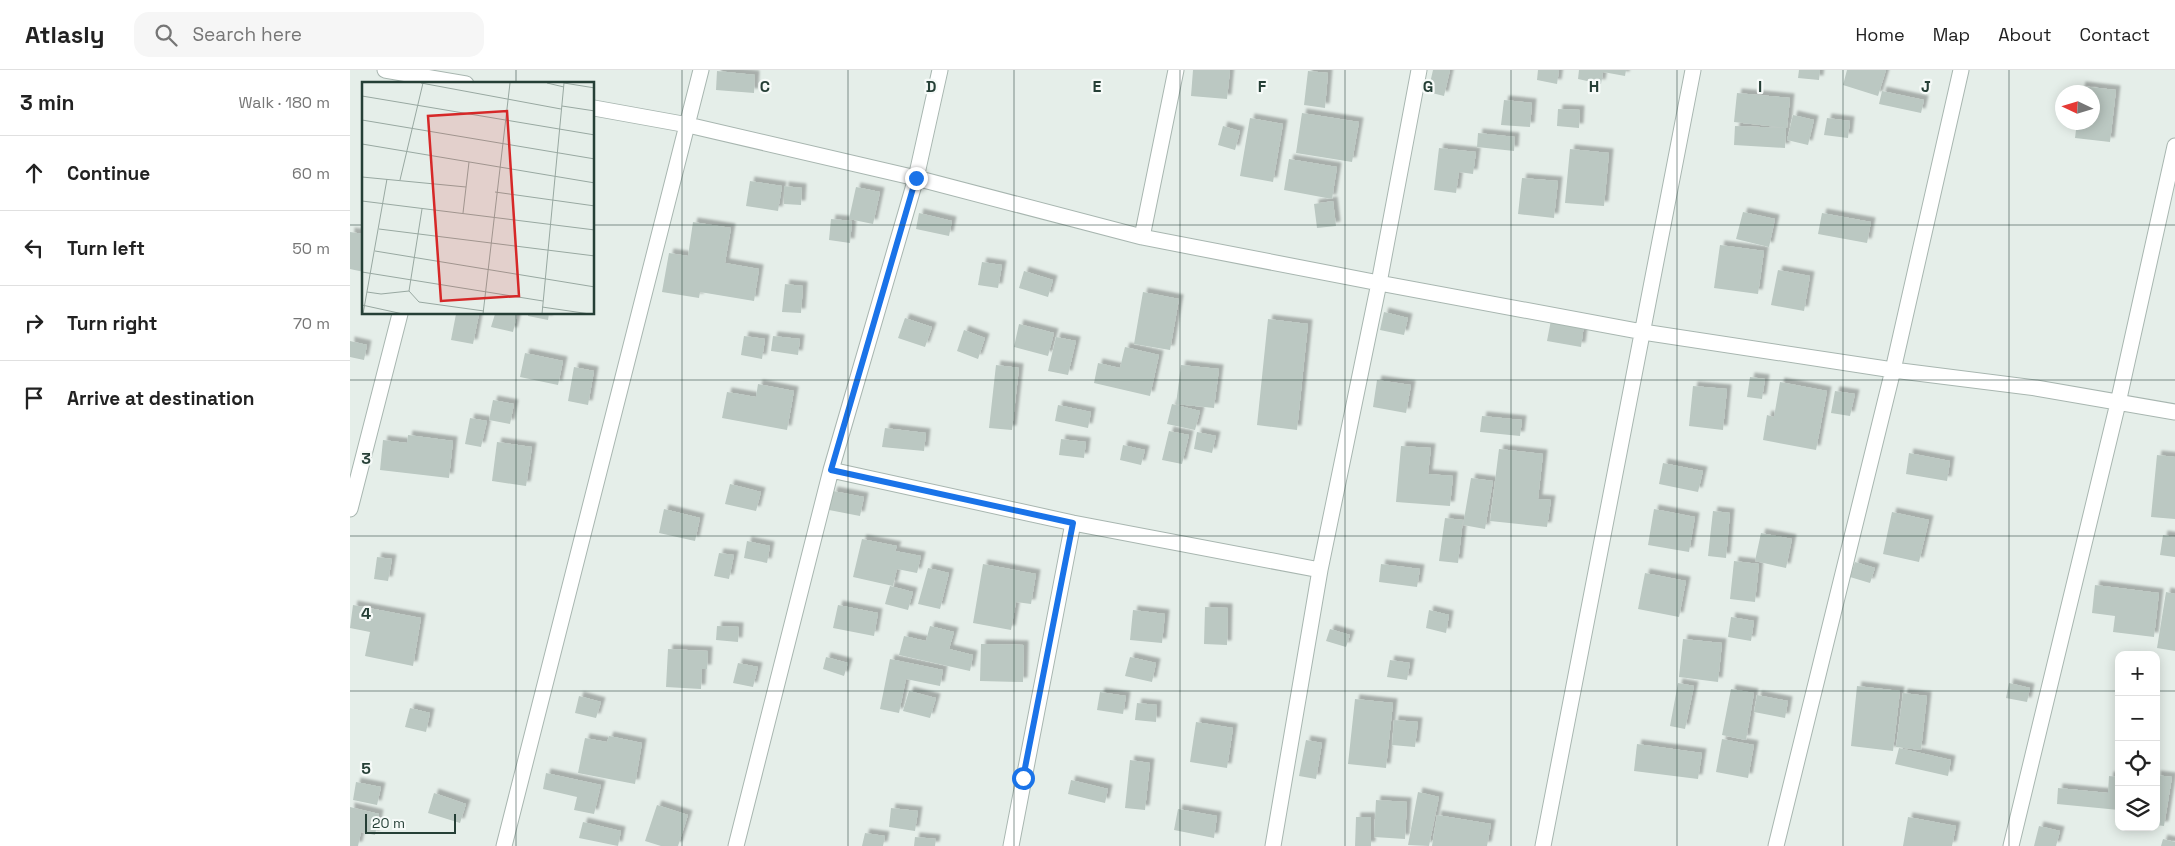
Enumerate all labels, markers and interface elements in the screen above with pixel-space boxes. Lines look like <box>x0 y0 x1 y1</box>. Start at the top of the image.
search box <box>134 12 484 57</box>
text: Atlasly <box>25 19 104 50</box>
icon: search <box>152 21 180 49</box>
text: Search here <box>192 22 302 47</box>
text: Home <box>1856 23 1905 46</box>
text: Map <box>1933 23 1970 46</box>
text: About <box>1998 23 2052 46</box>
text: Contact <box>2080 23 2150 46</box>
text: C <box>760 76 770 97</box>
text: D <box>926 76 936 97</box>
text: E <box>1093 76 1102 97</box>
text: F <box>1258 76 1267 97</box>
text: G <box>1423 76 1433 97</box>
text: H <box>1589 76 1599 97</box>
text: I <box>1758 76 1762 97</box>
text: J <box>1921 76 1931 97</box>
inset map <box>362 82 595 315</box>
north arrow <box>2055 85 2100 130</box>
text: 3 min <box>20 89 75 116</box>
text: Walk · 180 m <box>238 92 330 113</box>
icon: ahead <box>20 159 48 187</box>
text: Continue <box>67 161 150 186</box>
text: 60 m <box>292 163 330 184</box>
route end <box>905 167 928 190</box>
icon: left <box>20 234 48 262</box>
text: Turn left <box>67 236 145 261</box>
text: 50 m <box>292 238 330 259</box>
icon: right <box>20 309 48 337</box>
text: Turn right <box>67 311 157 336</box>
text: 70 m <box>293 313 330 334</box>
icon: arrive <box>20 384 48 412</box>
text: Arrive at destination <box>67 386 255 411</box>
text: 3 <box>361 448 371 469</box>
text: 4 <box>361 603 371 624</box>
map controls <box>2115 651 2160 831</box>
button: + <box>2115 651 2160 696</box>
button: − <box>2115 696 2160 741</box>
button: locate <box>2115 741 2160 786</box>
text: 5 <box>361 758 371 779</box>
route start <box>1012 767 1035 790</box>
button: layers <box>2115 786 2160 831</box>
scale bar <box>365 811 456 834</box>
text: 20 m <box>372 814 405 832</box>

